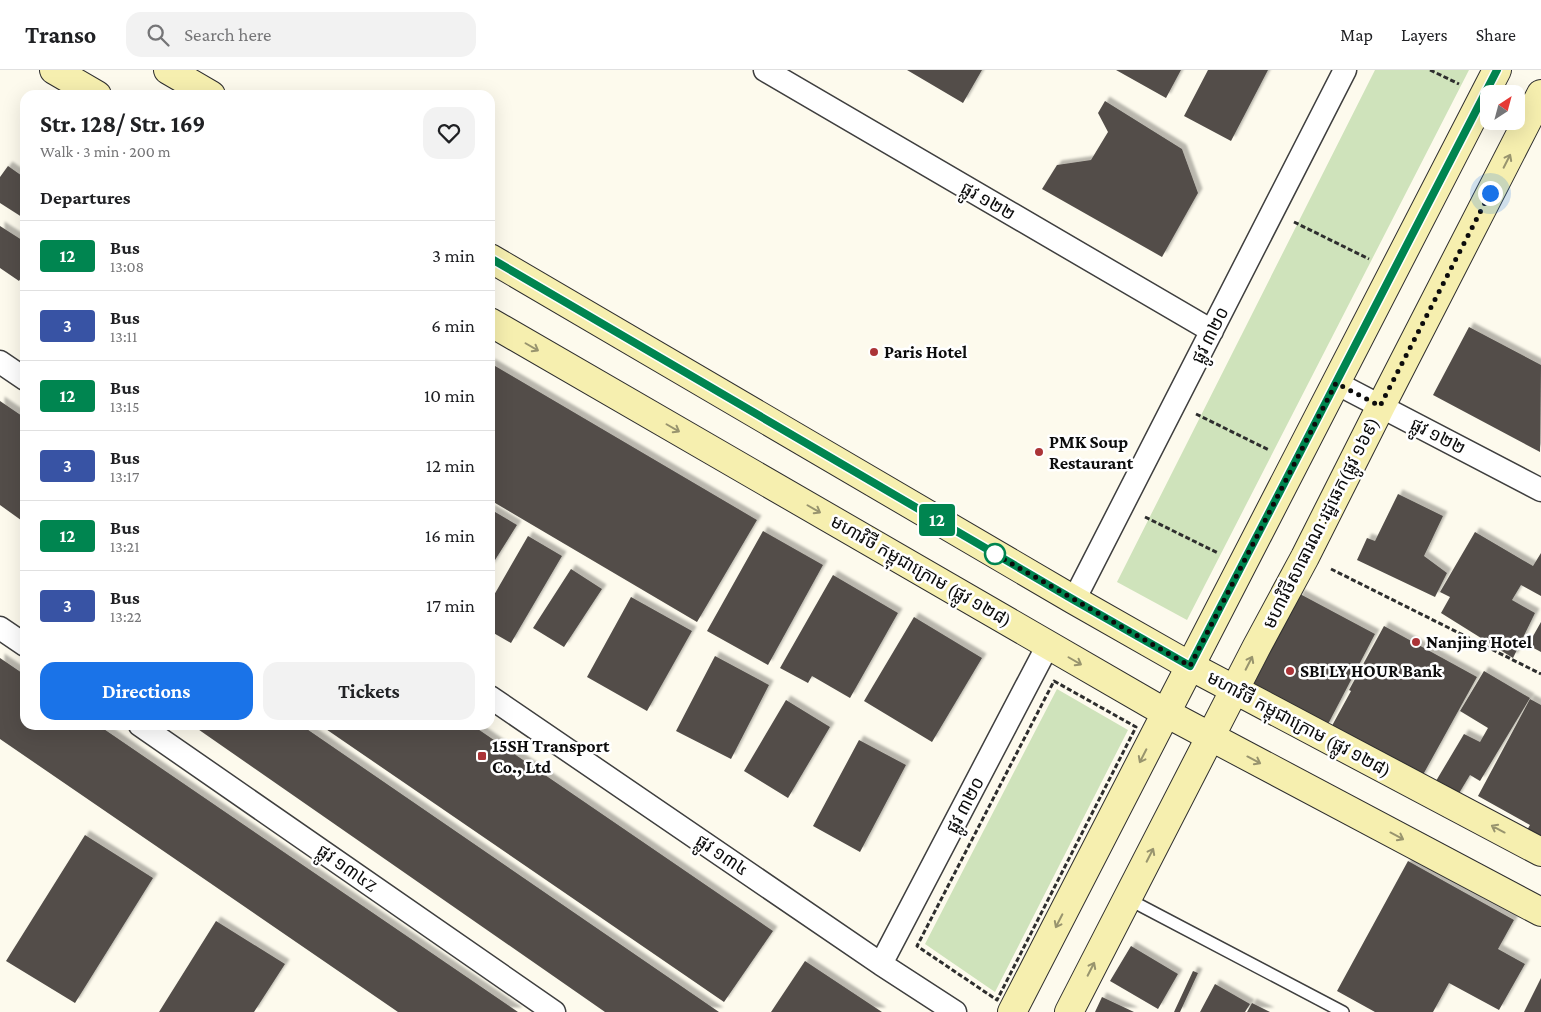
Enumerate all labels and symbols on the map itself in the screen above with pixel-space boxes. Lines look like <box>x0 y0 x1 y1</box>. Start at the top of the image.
north arrow <box>1480 85 1525 130</box>
one-way arrow <box>1503 154 1512 169</box>
street label: ផ្លូវ ១២២ <box>954 178 1019 230</box>
your location <box>1478 181 1503 206</box>
street label: ផ្លូវ ៣២០ <box>1187 303 1238 370</box>
one-way arrow <box>525 342 539 352</box>
place label: Paris Hotel <box>884 342 967 362</box>
marker: Paris Hotel <box>868 346 880 358</box>
street label: មហាវិថីសាធារណៈរដ្ឋឆេក(ផ្លូវ ១៦៩) <box>1258 414 1389 635</box>
street label: ផ្លូវ ១២២ <box>1404 414 1469 464</box>
one-way arrow <box>665 423 680 433</box>
place label: PMK Soup Restaurant <box>1049 432 1134 473</box>
marker: PMK Soup Restaurant <box>1033 446 1045 458</box>
line badge: 12 <box>914 504 960 536</box>
one-way arrow <box>806 505 820 515</box>
street label: មហាវិថី កម្ពុជាក្រោម (ផ្លូវ ១២៨) <box>824 510 1016 637</box>
unlabelled marker <box>984 543 1006 565</box>
place label: Nanjing Hotel <box>1426 632 1532 653</box>
marker: Nanjing Hotel <box>1410 636 1422 648</box>
one-way arrow <box>1244 655 1254 670</box>
one-way arrow <box>1068 656 1082 666</box>
place label: SBI LY HOUR Bank <box>1300 661 1442 681</box>
marker: SBI LY HOUR Bank <box>1284 665 1296 677</box>
street label: មហាវិថី កម្ពុជាក្រោម (ផ្លូវ ១២៨) <box>1200 666 1395 787</box>
place label: 15SH Transport Co., Ltd <box>492 736 610 777</box>
one-way arrow <box>1138 748 1147 763</box>
marker: 15SH Transport Co., Ltd <box>476 750 488 762</box>
one-way arrow <box>1246 755 1261 765</box>
street label: ផ្លូវ ៣២០ <box>942 773 994 840</box>
one-way arrow <box>1491 824 1506 833</box>
street label: ផ្លូវ ១៣៤ <box>688 830 752 885</box>
one-way arrow <box>1389 831 1404 841</box>
street label: ផ្លូវ ១៣៤Z <box>310 840 381 901</box>
one-way arrow <box>1145 848 1155 863</box>
one-way arrow <box>1054 913 1063 928</box>
one-way arrow <box>1087 962 1096 977</box>

